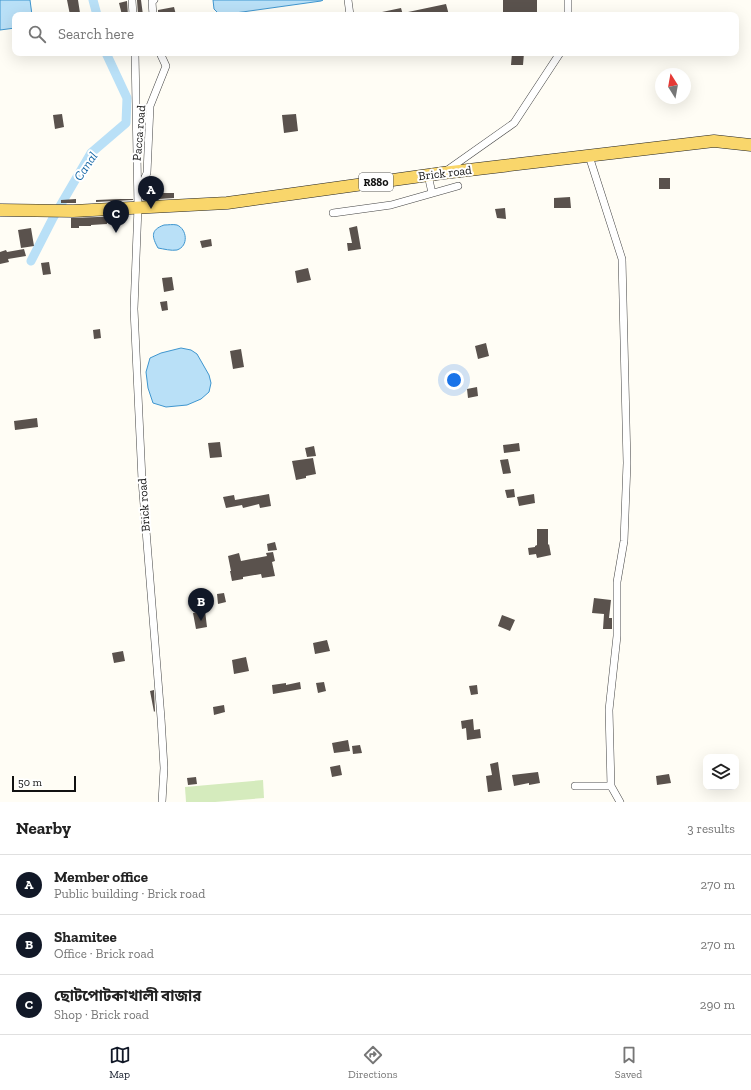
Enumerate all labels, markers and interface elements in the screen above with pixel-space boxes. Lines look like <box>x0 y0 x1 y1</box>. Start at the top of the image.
search box <box>12 12 739 56</box>
icon: search <box>26 23 48 45</box>
text: Search here <box>58 25 134 43</box>
north arrow <box>655 68 691 104</box>
street label: Pacca road <box>130 104 148 161</box>
water label: Canal <box>70 149 100 183</box>
street label: Brick road <box>417 163 473 183</box>
road number: R880 <box>359 173 393 191</box>
pin: A <box>138 176 164 209</box>
pin: C <box>103 200 129 233</box>
your location <box>444 370 464 390</box>
street label: Brick road <box>135 477 153 532</box>
pin: B <box>188 588 214 621</box>
map controls <box>703 754 739 790</box>
button: layers <box>703 754 739 790</box>
scale bar <box>12 774 76 793</box>
text: 50 m <box>18 776 42 789</box>
text: Nearby <box>16 818 71 838</box>
text: 3 results <box>687 821 735 836</box>
text: Member office <box>54 868 148 886</box>
text: A <box>25 877 33 892</box>
text: 270 m <box>701 877 735 892</box>
text: Public building · Brick road <box>54 886 205 901</box>
text: Shamitee <box>54 928 117 946</box>
text: B <box>25 937 33 952</box>
text: 270 m <box>701 937 735 952</box>
text: Office · Brick road <box>54 946 154 961</box>
text: ছোটপোটকাখালী বাজার <box>54 987 201 1005</box>
text: C <box>25 997 33 1012</box>
text: 290 m <box>700 997 735 1012</box>
text: Shop · Brick road <box>54 1007 149 1022</box>
tab: Map <box>109 1044 131 1081</box>
tab: Directions <box>348 1044 398 1081</box>
tab: Saved <box>615 1044 642 1081</box>

